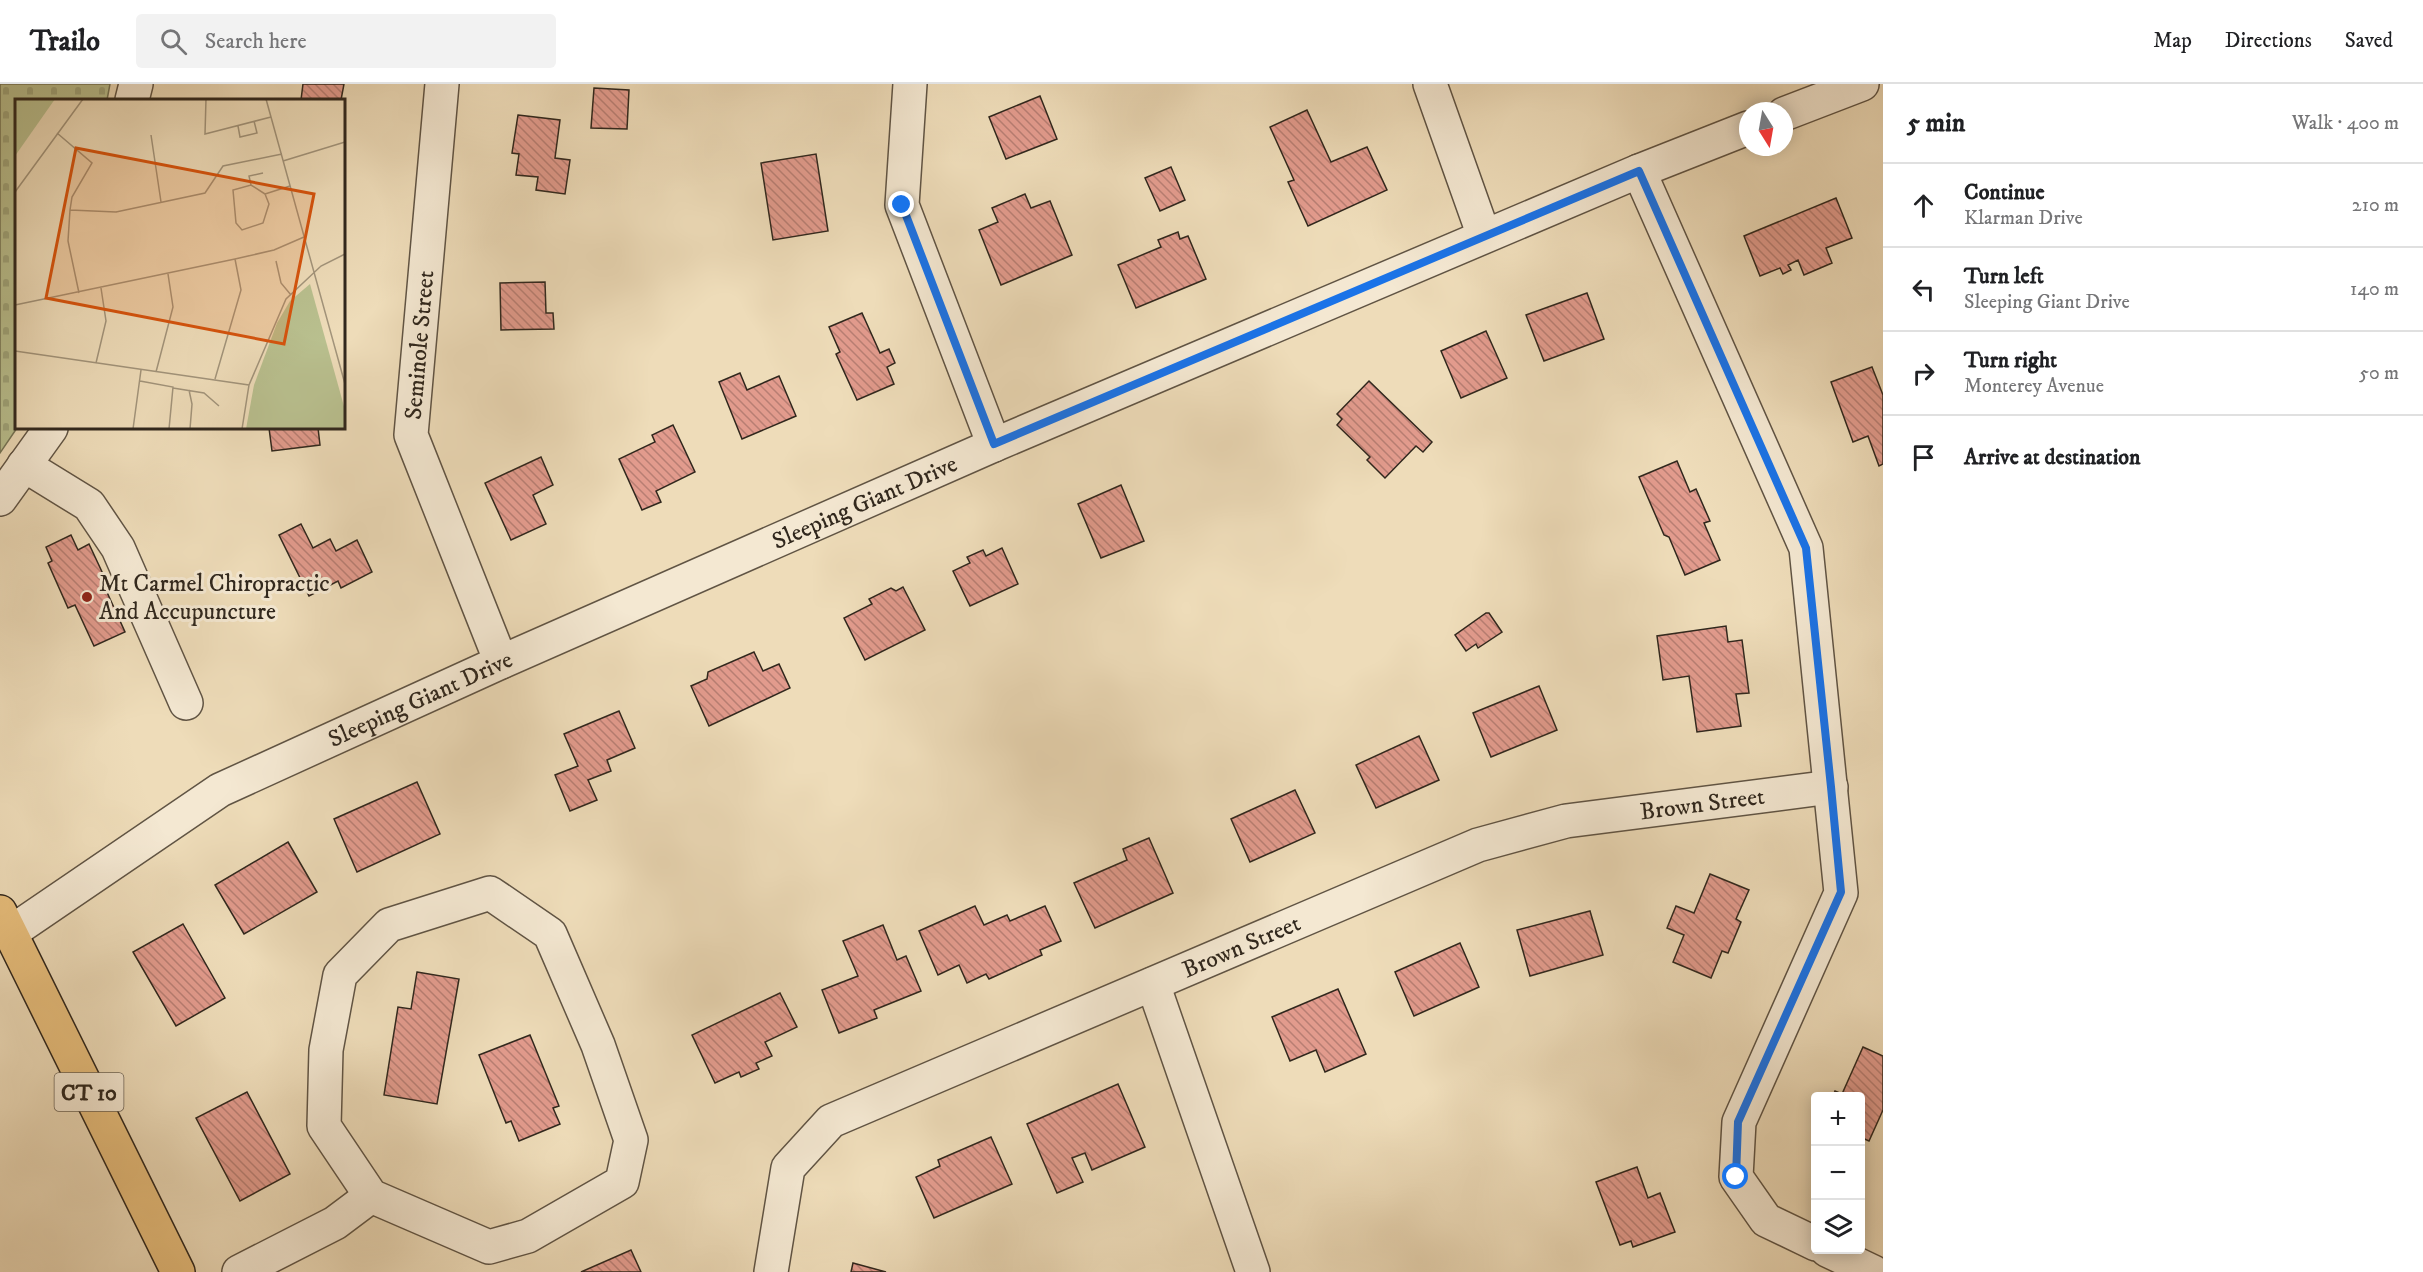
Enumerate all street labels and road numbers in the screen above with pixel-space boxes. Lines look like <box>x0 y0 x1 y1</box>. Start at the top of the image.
street label: Seminole Street <box>399 269 441 421</box>
street label: Sleeping Giant Drive <box>768 449 962 557</box>
street label: Sleeping Giant Drive <box>324 645 517 755</box>
street label: Brown Street <box>1638 782 1767 827</box>
street label: Brown Street <box>1178 908 1305 985</box>
road number: CT 10 <box>54 1073 124 1111</box>

